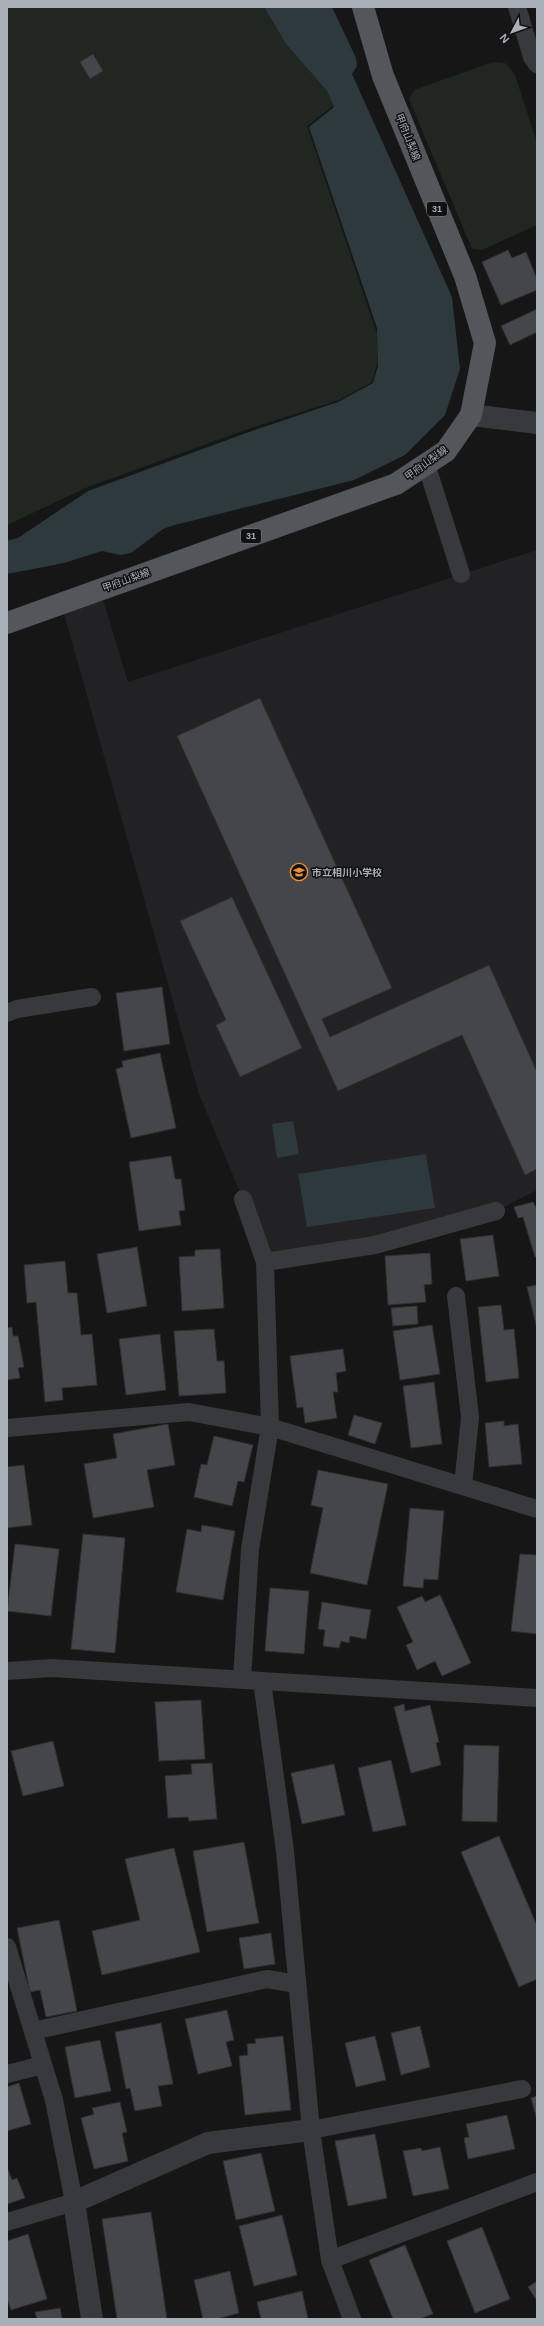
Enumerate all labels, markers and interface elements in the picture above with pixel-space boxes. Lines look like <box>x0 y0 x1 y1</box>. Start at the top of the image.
north arrow <box>492 12 532 52</box>
text: N <box>497 32 512 45</box>
street label: 甲府山梨線 <box>394 112 422 162</box>
road number: 31 <box>427 202 447 216</box>
street label: 甲府山梨線 <box>403 444 449 482</box>
road number: 31 <box>241 529 261 543</box>
street label: 甲府山梨線 <box>101 566 151 594</box>
school or university icon: 市立相川小学校 <box>289 862 309 882</box>
place label: 市立相川小学校 <box>312 867 382 878</box>

